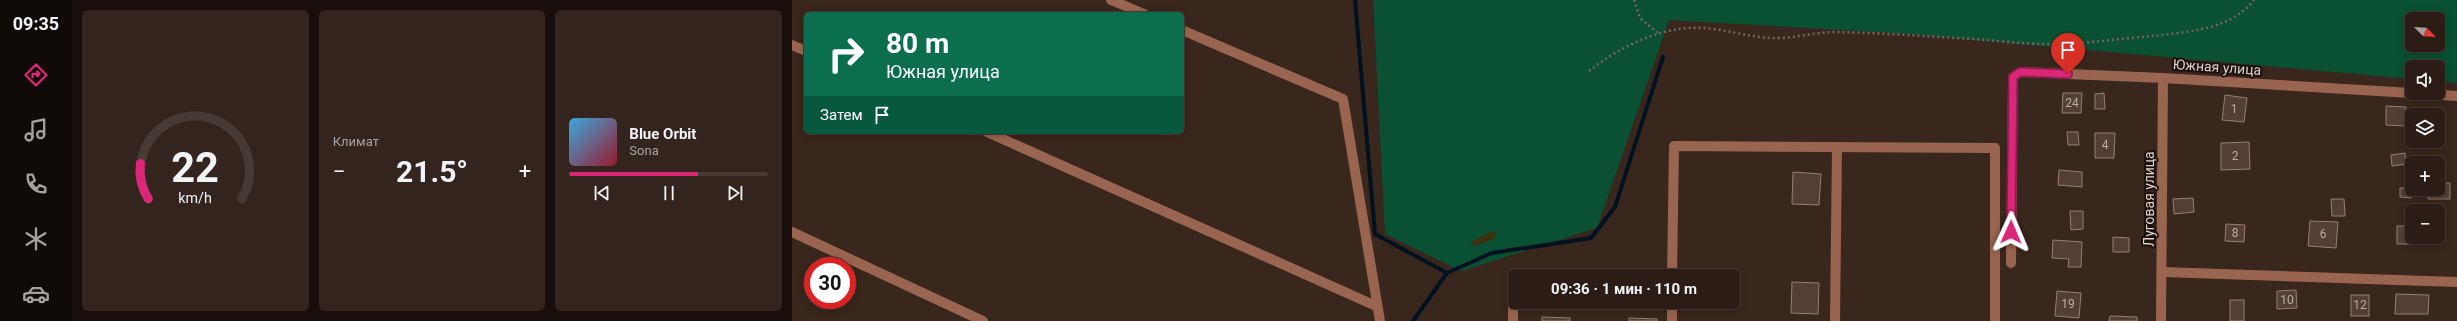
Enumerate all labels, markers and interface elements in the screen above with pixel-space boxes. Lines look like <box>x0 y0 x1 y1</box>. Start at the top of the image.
north arrow <box>2405 12 2445 52</box>
map controls <box>2405 12 2445 244</box>
text: 09:35 <box>13 13 59 34</box>
text: 80 m <box>886 27 949 60</box>
icon: right <box>820 28 872 80</box>
pin <box>2051 33 2085 74</box>
icon: arrive <box>2057 39 2079 61</box>
street label: Южная улица <box>2172 56 2262 78</box>
button: sound <box>2405 60 2445 100</box>
icon: directions <box>22 61 50 89</box>
text: Южная улица <box>886 61 1000 82</box>
house number: 24 <box>2065 96 2079 110</box>
house number: 1 <box>2231 102 2237 116</box>
icon: arrive <box>871 104 893 126</box>
text: Затем <box>820 106 863 124</box>
button: layers <box>2405 108 2445 148</box>
icon: music <box>22 116 50 144</box>
text: Blue Orbit <box>629 125 696 143</box>
text: Климат <box>333 134 379 149</box>
house number: 4 <box>2102 138 2109 152</box>
text: 22 <box>171 142 219 191</box>
text: Sona <box>629 143 659 158</box>
house number: 2 <box>2232 149 2239 163</box>
street label: Луговая улица <box>2141 151 2157 247</box>
text: 21.5° <box>396 154 468 189</box>
button: + <box>2405 156 2445 196</box>
text: − <box>333 159 345 184</box>
text: + <box>519 159 531 184</box>
icon: phone <box>22 170 50 198</box>
icon: previous <box>591 182 613 204</box>
icon: pause <box>658 182 680 204</box>
icon: next <box>724 182 746 204</box>
text: km/h <box>179 189 212 205</box>
button: − <box>2405 204 2445 244</box>
position arrow <box>1990 211 2032 253</box>
icon: climate <box>22 225 50 253</box>
house number: 8 <box>2232 226 2239 240</box>
house number: 6 <box>2320 227 2327 241</box>
speed limit sign: 30 <box>804 257 856 309</box>
icon: car <box>22 280 50 308</box>
text: 09:36 · 1 мин · 110 m <box>1551 280 1697 298</box>
house number: 10 <box>2280 293 2294 307</box>
house number: 19 <box>2061 297 2075 311</box>
house number: 12 <box>2353 298 2367 312</box>

